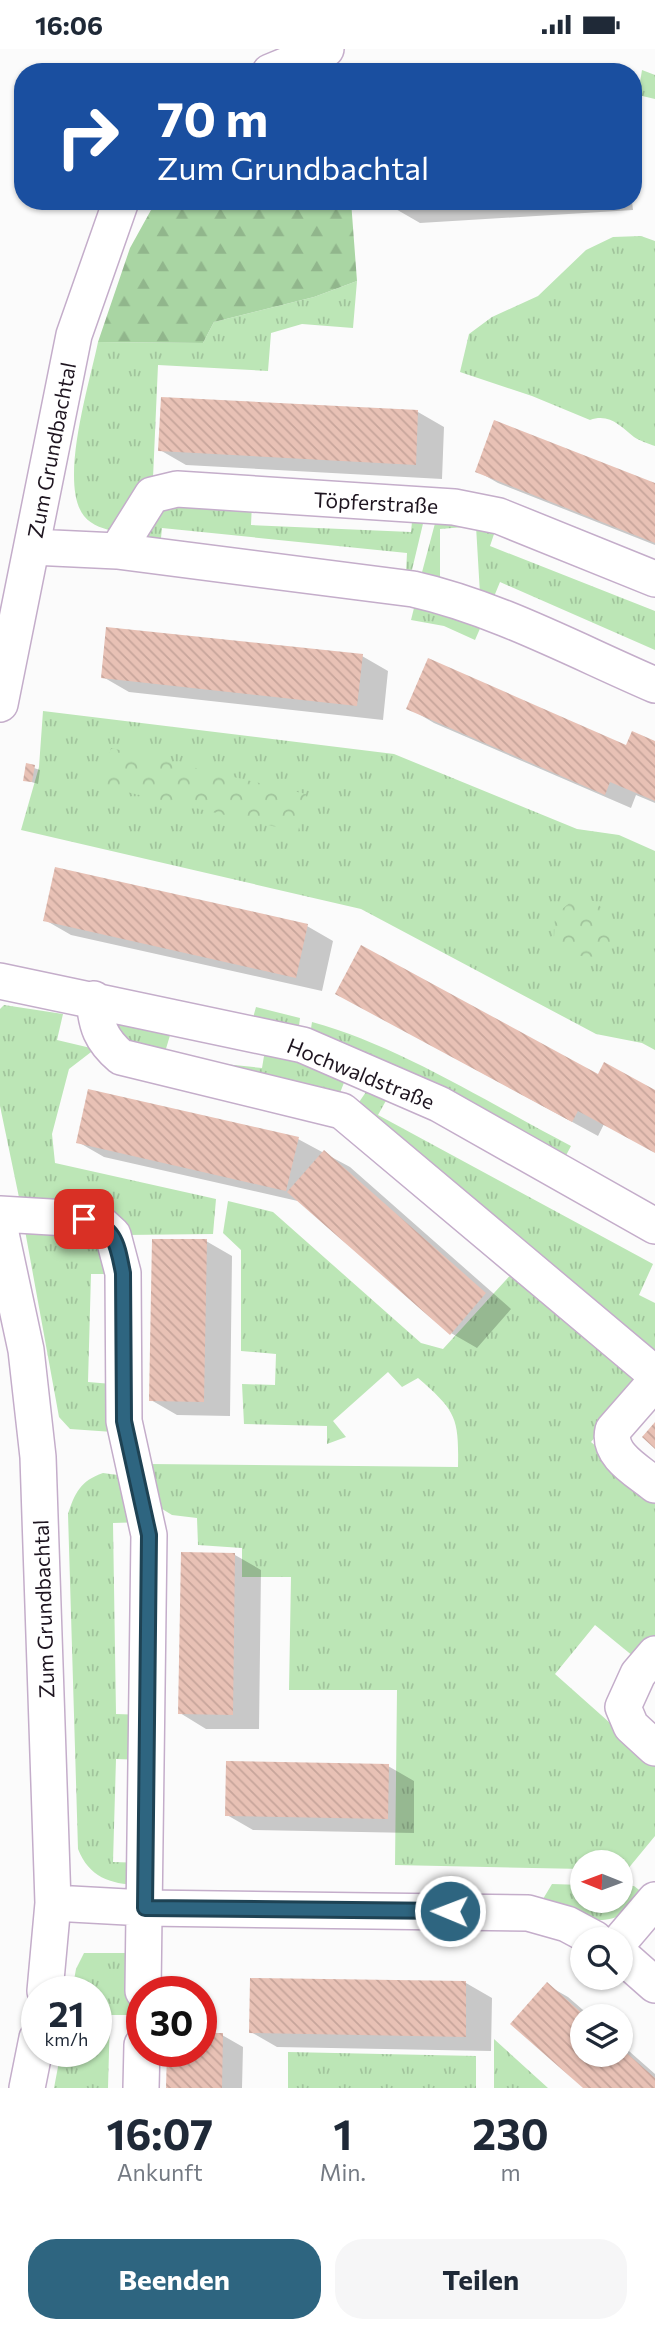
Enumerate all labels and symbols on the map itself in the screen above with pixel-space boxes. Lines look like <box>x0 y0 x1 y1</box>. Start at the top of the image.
street label: Zum Grundbachtal <box>22 360 80 540</box>
street label: Töpferstraße <box>313 486 439 518</box>
street label: Hochwaldstraße <box>284 1032 438 1114</box>
pin <box>54 1189 114 1249</box>
street label: Zum Grundbachtal <box>27 1519 59 1699</box>
north arrow <box>570 1850 634 1913</box>
position arrow <box>413 1874 487 1948</box>
speed limit sign: 30 <box>126 1976 217 2067</box>

